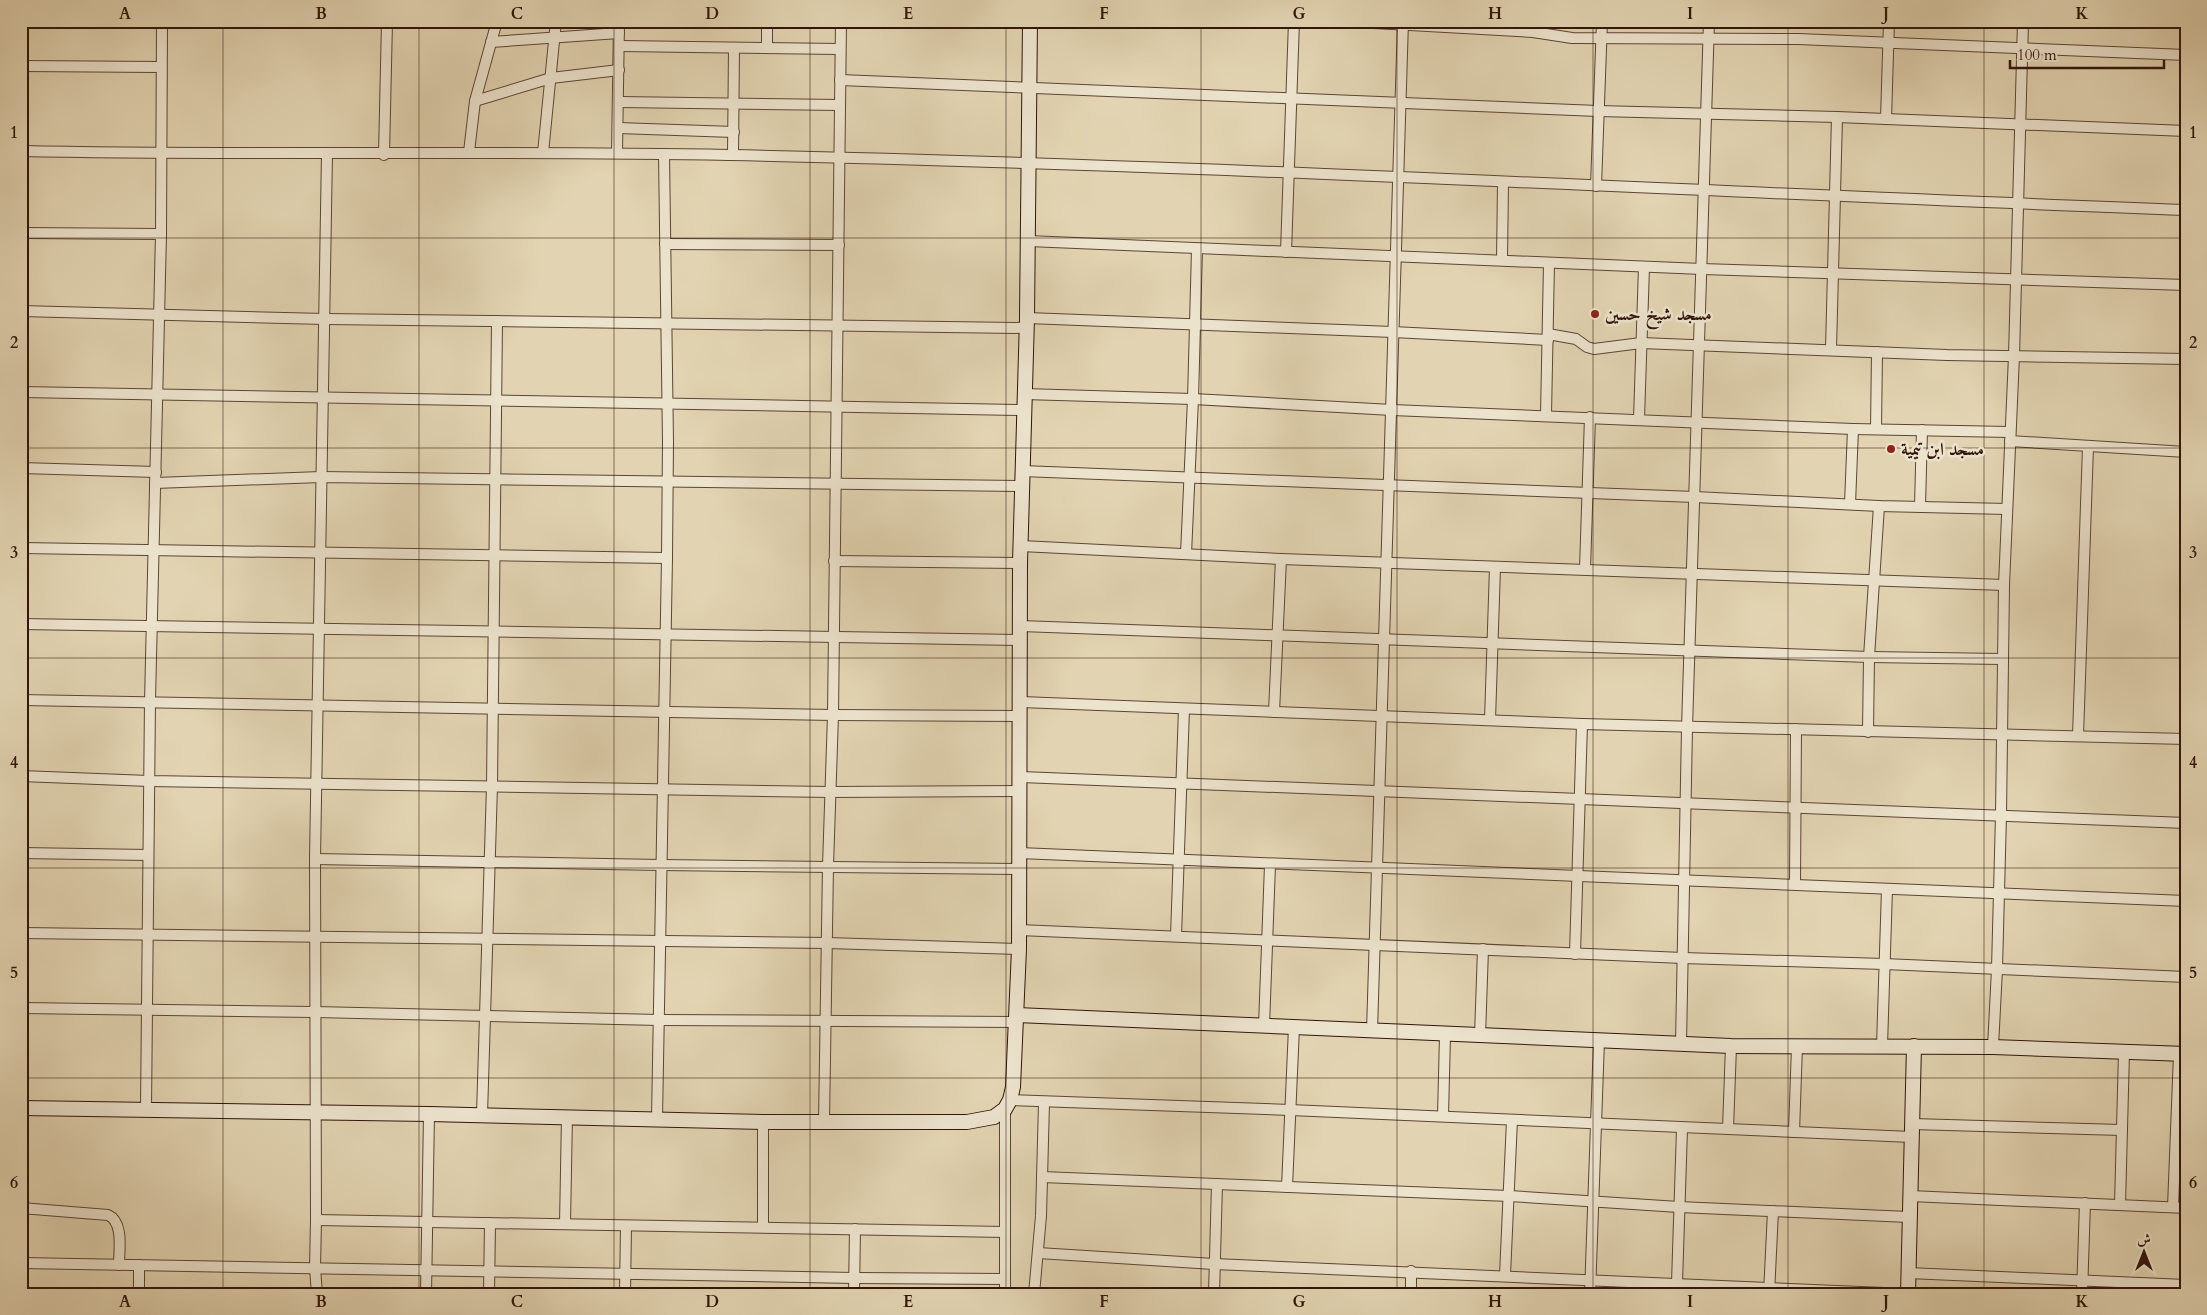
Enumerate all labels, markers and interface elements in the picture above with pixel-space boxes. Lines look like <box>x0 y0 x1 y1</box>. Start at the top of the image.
text: A <box>119 3 131 25</box>
text: B <box>315 3 327 25</box>
text: C <box>511 3 523 25</box>
text: D <box>705 3 719 25</box>
text: E <box>903 3 913 25</box>
text: F <box>1099 3 1109 25</box>
text: G <box>1292 3 1306 25</box>
text: H <box>1488 3 1502 25</box>
text: I <box>1687 3 1693 25</box>
text: J <box>1881 3 1889 25</box>
text: K <box>2076 3 2089 25</box>
scale bar <box>2010 38 2163 70</box>
text: 100 m <box>2017 45 2057 65</box>
text: 1 <box>10 122 18 144</box>
text: 1 <box>2189 122 2197 144</box>
place label: مسجد شيخ حسين <box>1605 302 1712 330</box>
marker: مسجد شيخ حسين <box>1589 308 1601 320</box>
text: 2 <box>10 332 18 354</box>
text: 2 <box>2189 332 2197 354</box>
place label: مسجد ابن تيمية <box>1901 437 1984 462</box>
marker: مسجد ابن تيمية <box>1885 443 1897 455</box>
text: 3 <box>10 542 18 564</box>
text: 3 <box>2189 542 2197 564</box>
text: 4 <box>10 752 18 774</box>
text: 4 <box>2189 752 2197 774</box>
text: 5 <box>10 962 18 984</box>
text: 5 <box>2189 962 2197 984</box>
text: 6 <box>10 1172 18 1194</box>
text: 6 <box>2189 1172 2197 1194</box>
north arrow <box>2120 1228 2170 1278</box>
text: ش <box>2137 1230 2151 1249</box>
text: A <box>119 1291 131 1313</box>
text: B <box>315 1291 327 1313</box>
text: C <box>511 1291 523 1313</box>
text: D <box>705 1291 719 1313</box>
text: E <box>903 1291 913 1313</box>
text: F <box>1099 1291 1109 1313</box>
text: G <box>1292 1291 1306 1313</box>
text: H <box>1488 1291 1502 1313</box>
text: I <box>1687 1291 1693 1313</box>
text: J <box>1881 1291 1889 1313</box>
text: K <box>2076 1291 2089 1313</box>

